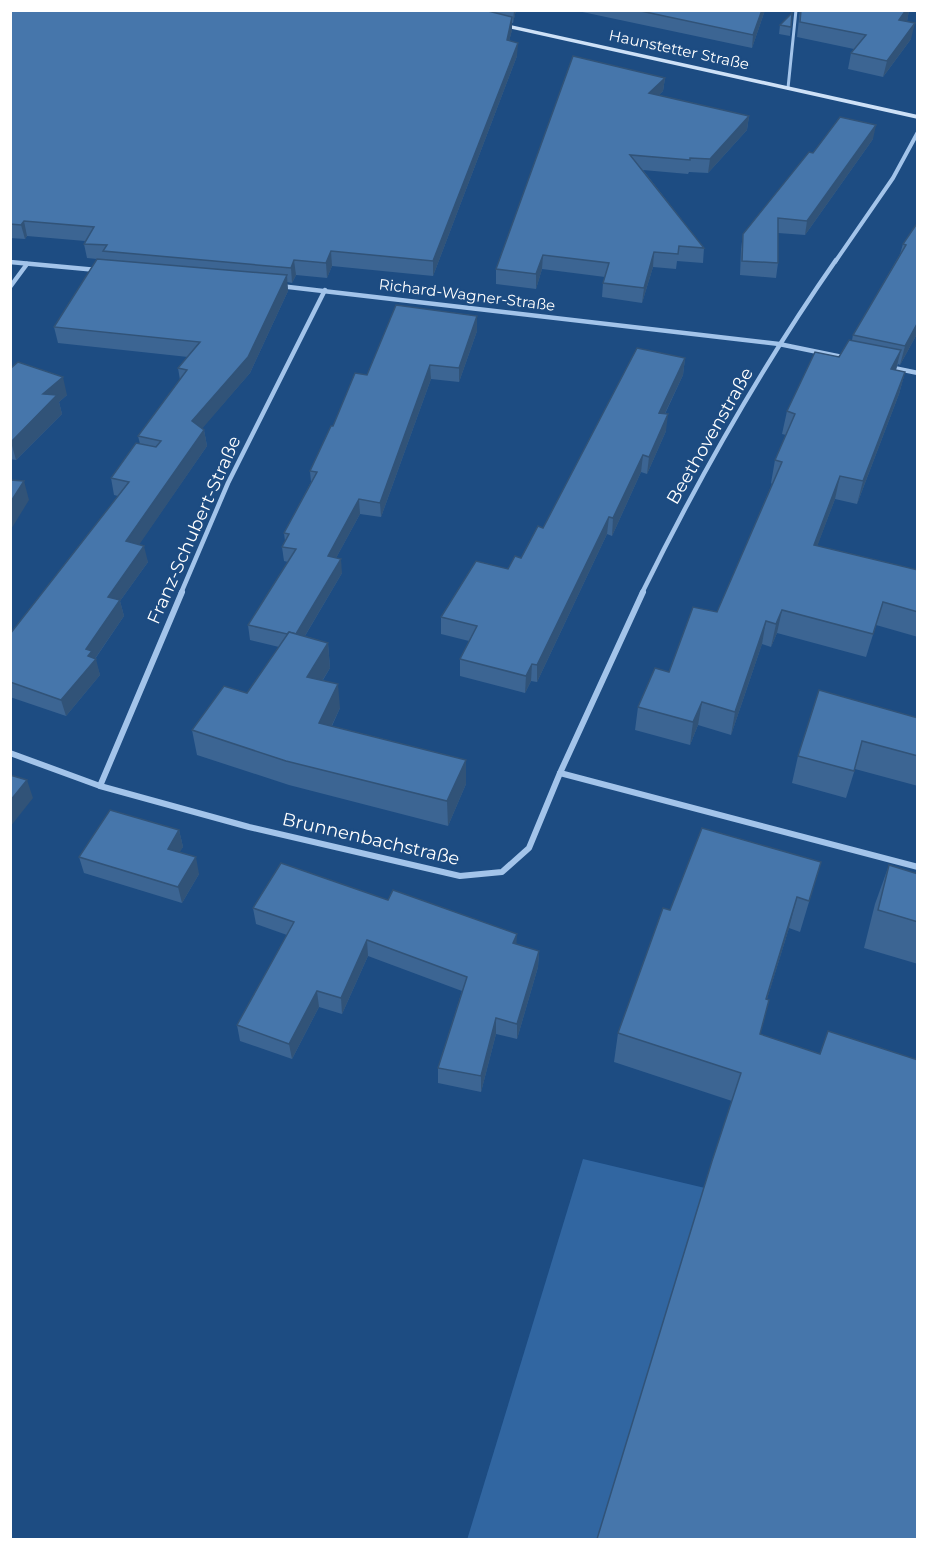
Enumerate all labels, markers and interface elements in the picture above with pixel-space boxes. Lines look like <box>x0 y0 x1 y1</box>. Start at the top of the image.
street label: Haunstetter Straße <box>607 25 751 74</box>
street label: Richard-Wagner-Straße <box>378 274 556 315</box>
street label: Beethovenstraße <box>662 364 758 508</box>
street label: Franz-Schubert-Straße <box>142 432 246 628</box>
street label: Brunnenbachstraße <box>280 808 462 870</box>

